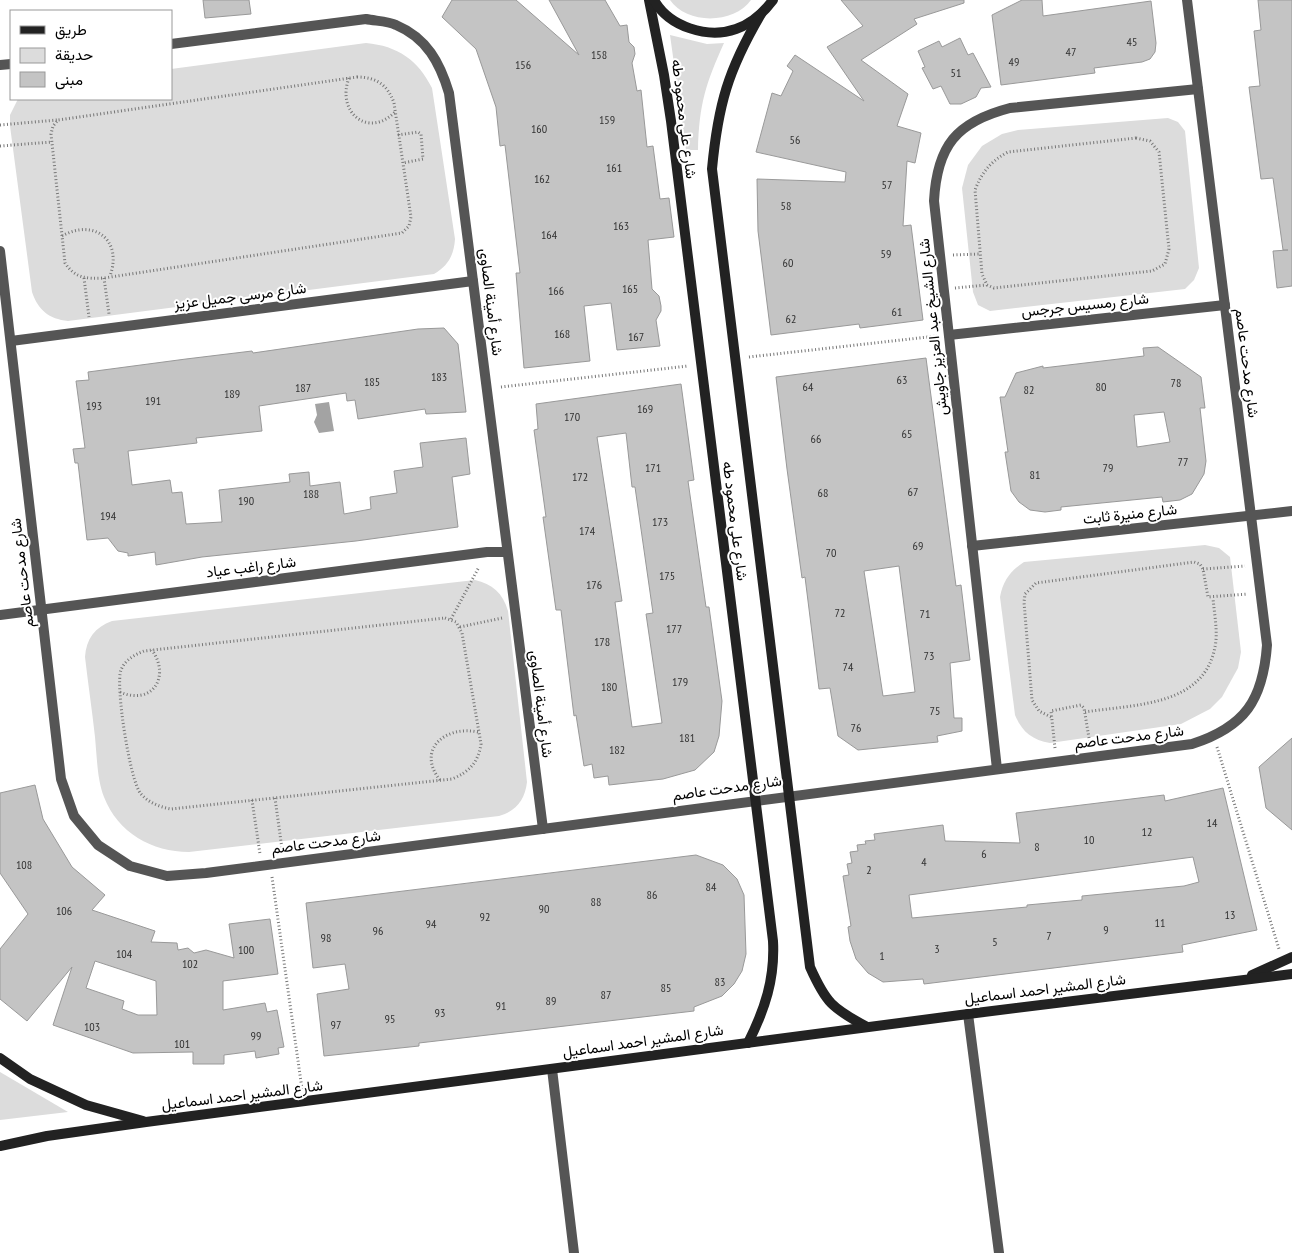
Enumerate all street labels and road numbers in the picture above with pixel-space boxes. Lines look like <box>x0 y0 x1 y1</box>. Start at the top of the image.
street label: شارع على محمود طه <box>666 58 701 180</box>
street label: شارع الشيخ عبد العزيز جاويش <box>914 237 953 417</box>
street label: شارع أمينة الصاوى <box>473 247 508 357</box>
street label: شارع مرسى جميل عزيز <box>172 278 308 315</box>
street label: شارع رمسيس جرجس <box>1020 288 1150 323</box>
street label: شارع مدحت عاصم <box>1229 307 1264 419</box>
street label: شارع على محمود طه <box>717 460 752 582</box>
street label: شارع منيرة ثابت <box>1082 499 1178 530</box>
street label: شارع مدحت عاصم <box>5 517 40 629</box>
street label: شارع راغب عياد <box>205 552 297 583</box>
street label: شارع أمينة الصاوى <box>523 649 558 759</box>
street label: شارع مدحت عاصم <box>1073 720 1185 755</box>
street label: شارع مدحت عاصم <box>671 770 783 807</box>
street label: شارع مدحت عاصم <box>270 825 382 860</box>
street label: شارع المشير احمد اسماعيل <box>963 969 1127 1010</box>
street label: شارع المشير احمد اسماعيل <box>561 1020 725 1063</box>
street label: شارع المشير احمد اسماعيل <box>160 1075 324 1116</box>

